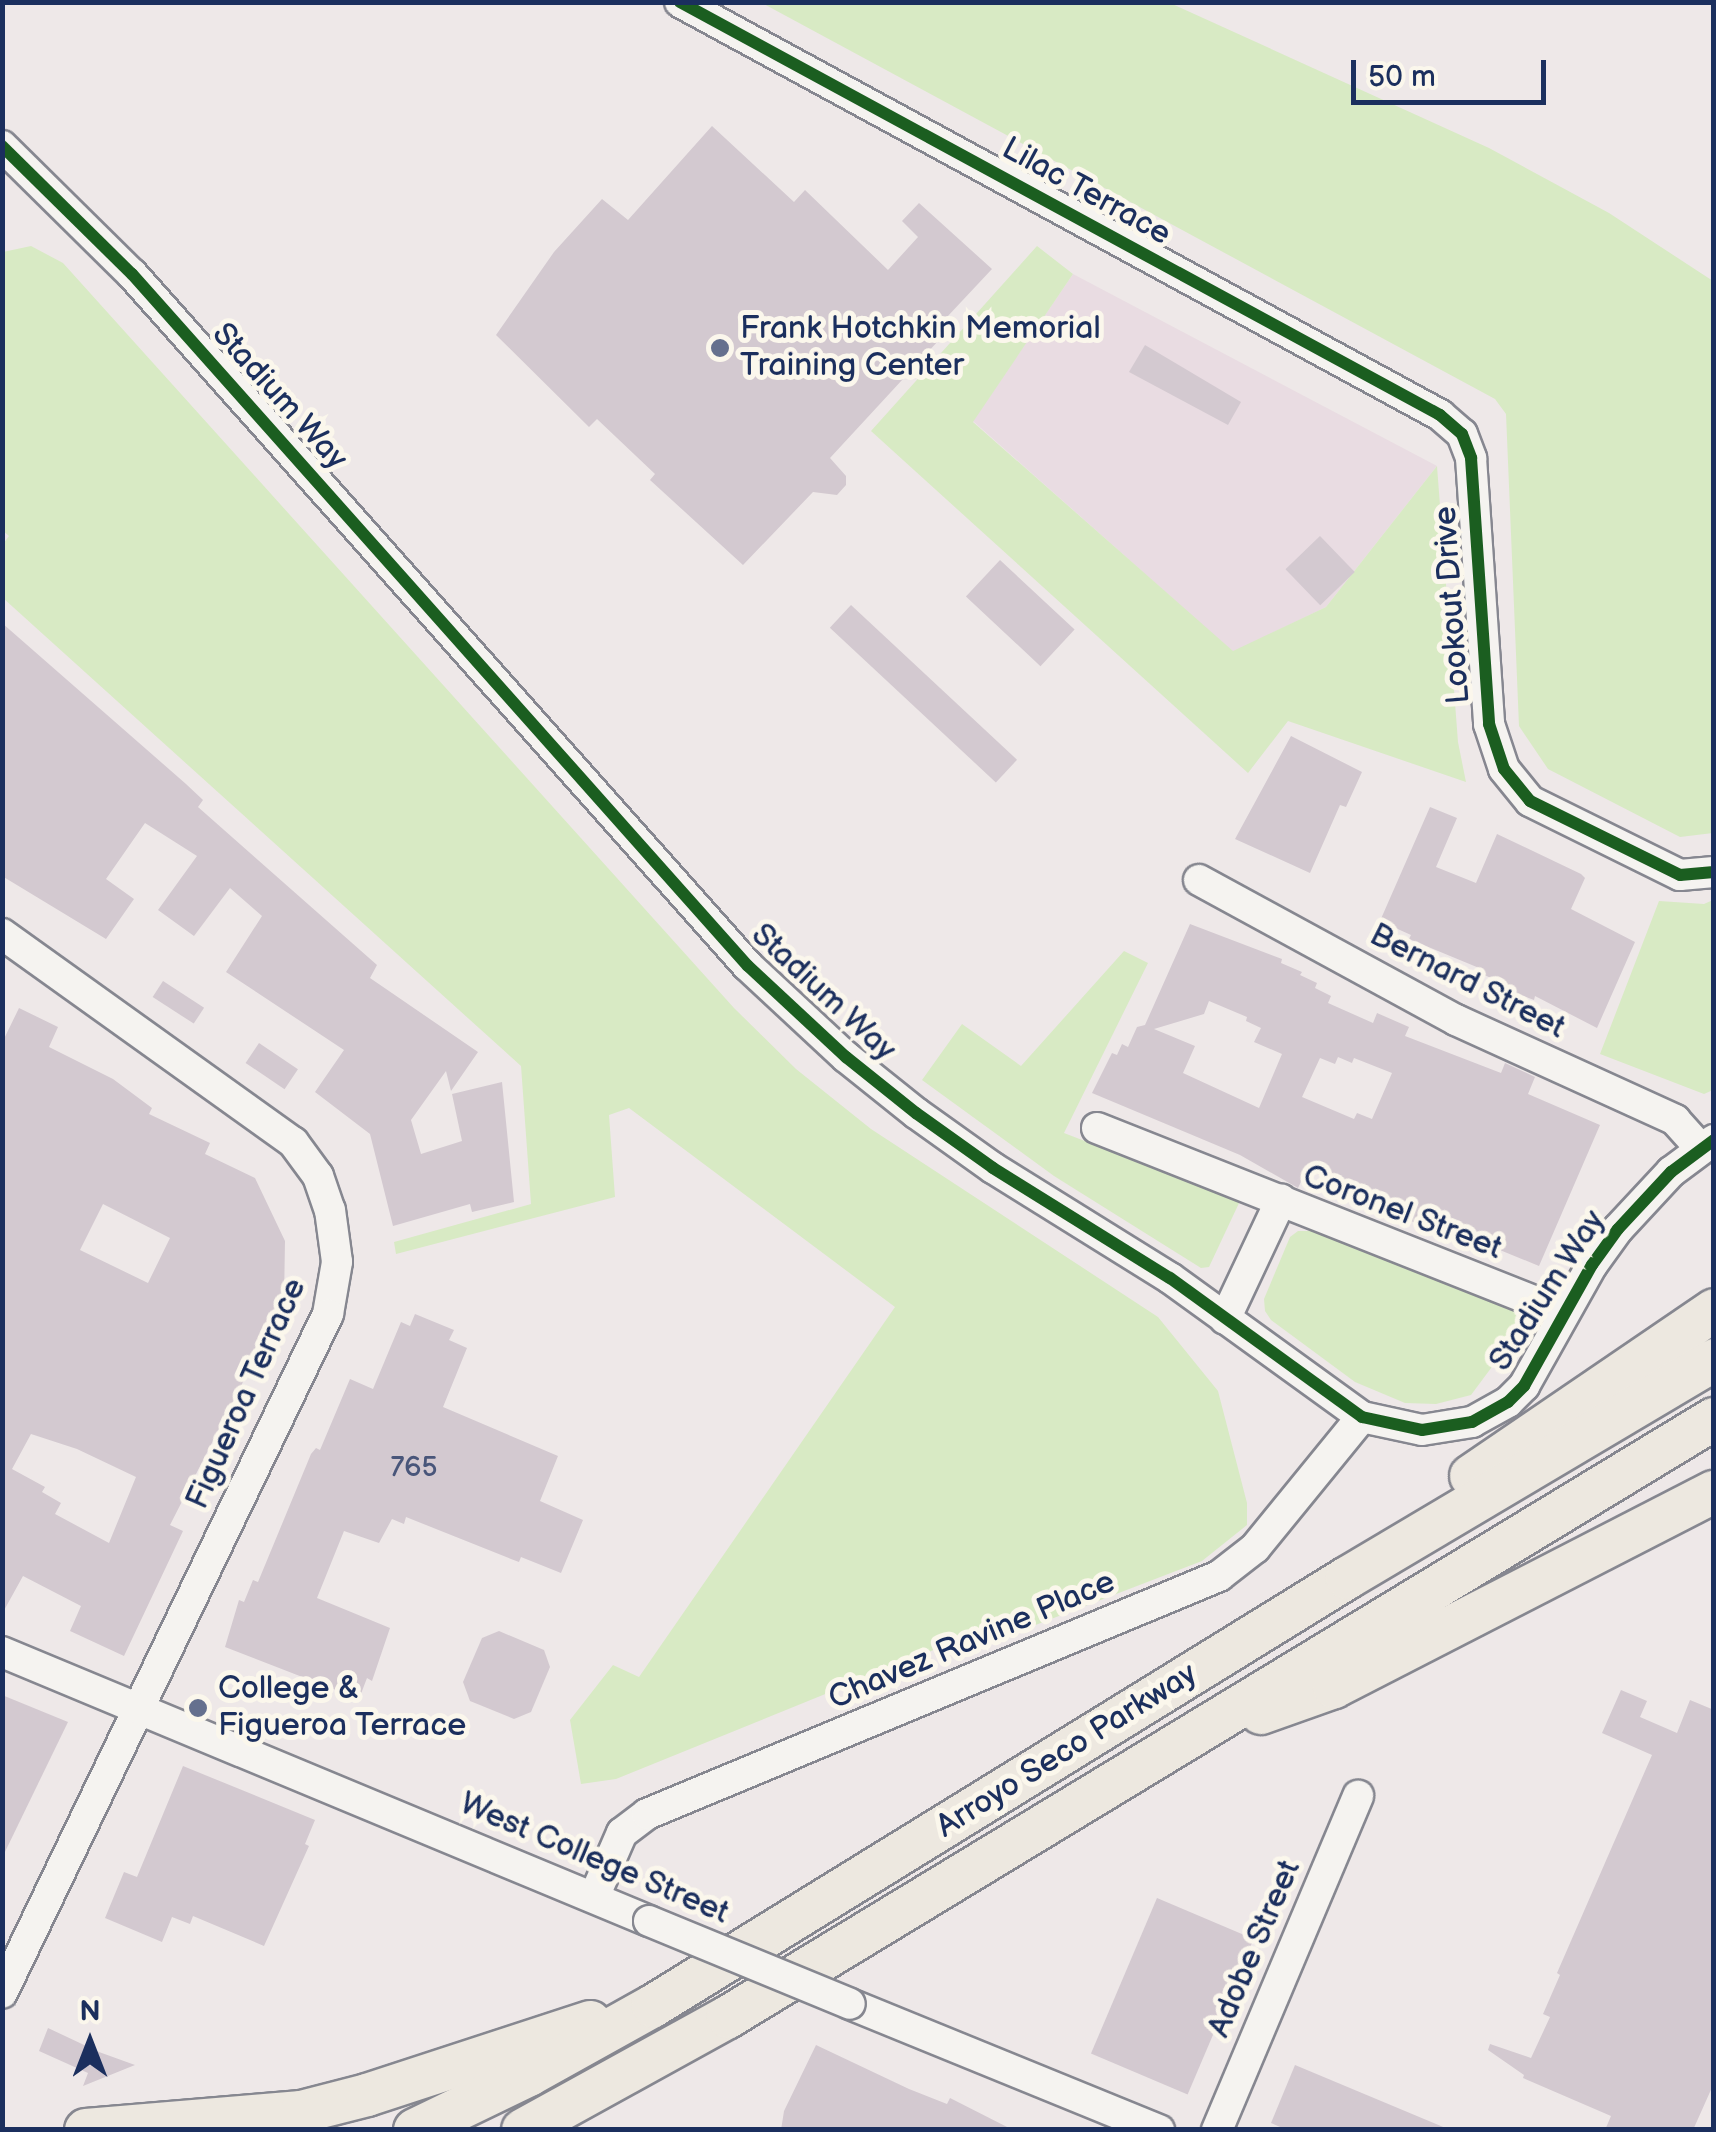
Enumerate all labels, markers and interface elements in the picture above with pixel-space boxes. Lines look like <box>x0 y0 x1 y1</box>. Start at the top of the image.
scale bar <box>1356 40 1551 102</box>
text: 50 m <box>1368 59 1436 95</box>
street label: Lilac Terrace <box>994 130 1178 254</box>
place label: Frank Hotchkin Memorial Training Center <box>740 311 1101 386</box>
street label: Stadium Way <box>203 315 355 479</box>
marker: Frank Hotchkin Memorial Training Center <box>709 337 731 359</box>
street label: Lookout Drive <box>1427 505 1479 705</box>
street label: Stadium Way <box>742 916 904 1070</box>
street label: Bernard Street <box>1363 916 1571 1048</box>
street label: Coronel Street <box>1297 1157 1507 1269</box>
street label: Stadium Way <box>1482 1203 1614 1379</box>
street label: Figueroa Terrace <box>179 1272 315 1516</box>
house number: 765 <box>391 1451 437 1485</box>
street label: Chavez Ravine Place <box>823 1563 1121 1719</box>
street label: Arroyo Seco Parkway <box>929 1655 1205 1847</box>
place label: College & Figueroa Terrace <box>218 1671 467 1746</box>
marker: College & Figueroa Terrace <box>187 1697 209 1719</box>
street label: West College Street <box>454 1785 734 1933</box>
street label: Adobe Street <box>1200 1855 1310 2043</box>
north arrow <box>40 1992 140 2092</box>
text: N <box>79 1995 101 2028</box>

